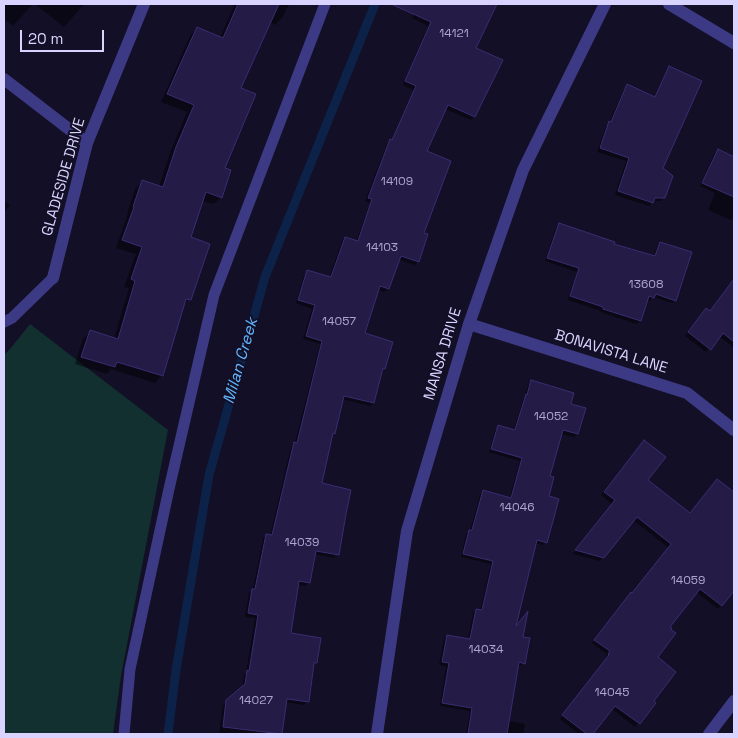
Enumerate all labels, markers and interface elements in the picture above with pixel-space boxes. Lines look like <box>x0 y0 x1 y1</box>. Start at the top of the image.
scale bar <box>22 20 106 52</box>
house number: 14121 <box>439 27 469 41</box>
text: 20 m <box>28 29 63 48</box>
street label: GLADESIDE DRIVE <box>39 116 89 238</box>
house number: 14109 <box>381 175 413 189</box>
house number: 14103 <box>366 241 398 255</box>
house number: 13608 <box>629 278 663 292</box>
street label: MANSA DRIVE <box>420 306 466 402</box>
house number: 14057 <box>322 315 356 329</box>
water label: Milan Creek <box>220 316 262 406</box>
street label: BONAVISTA LANE <box>552 326 670 378</box>
house number: 14052 <box>534 410 568 424</box>
house number: 14046 <box>499 501 535 515</box>
house number: 14039 <box>285 536 319 550</box>
house number: 14059 <box>671 574 705 588</box>
house number: 14034 <box>469 643 503 657</box>
house number: 14045 <box>595 686 629 700</box>
house number: 14027 <box>239 694 273 708</box>

